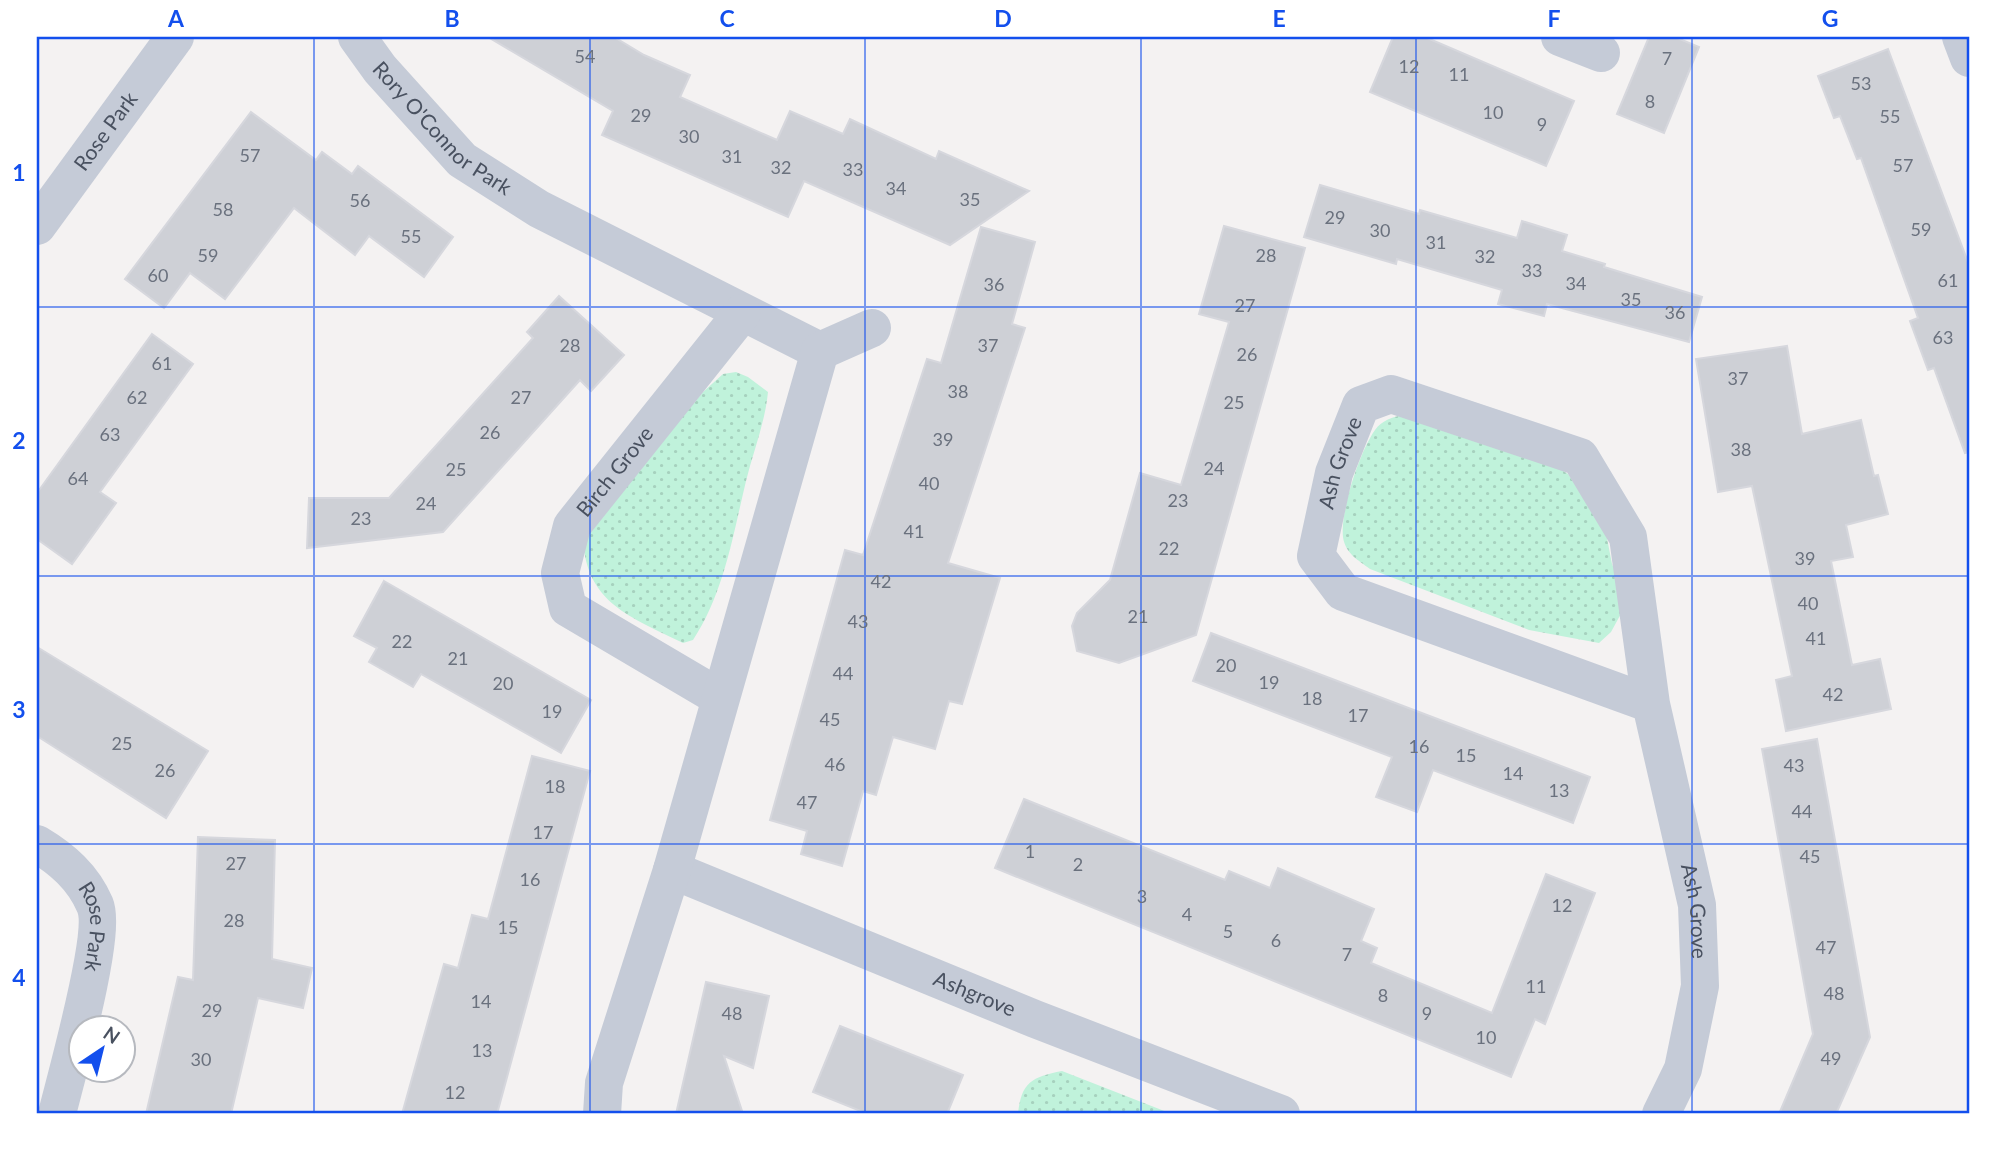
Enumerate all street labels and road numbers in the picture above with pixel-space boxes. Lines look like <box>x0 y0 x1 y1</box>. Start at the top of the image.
street label: Rory O'Connor Park <box>368 56 517 199</box>
street label: Rose Park <box>68 86 142 175</box>
street label: Ash Grove <box>1313 413 1366 511</box>
street label: Birch Grove <box>570 421 658 521</box>
street label: Ash Grove <box>1677 861 1713 959</box>
street label: Rose Park <box>74 876 111 974</box>
street label: Ashgrove <box>930 965 1020 1021</box>

